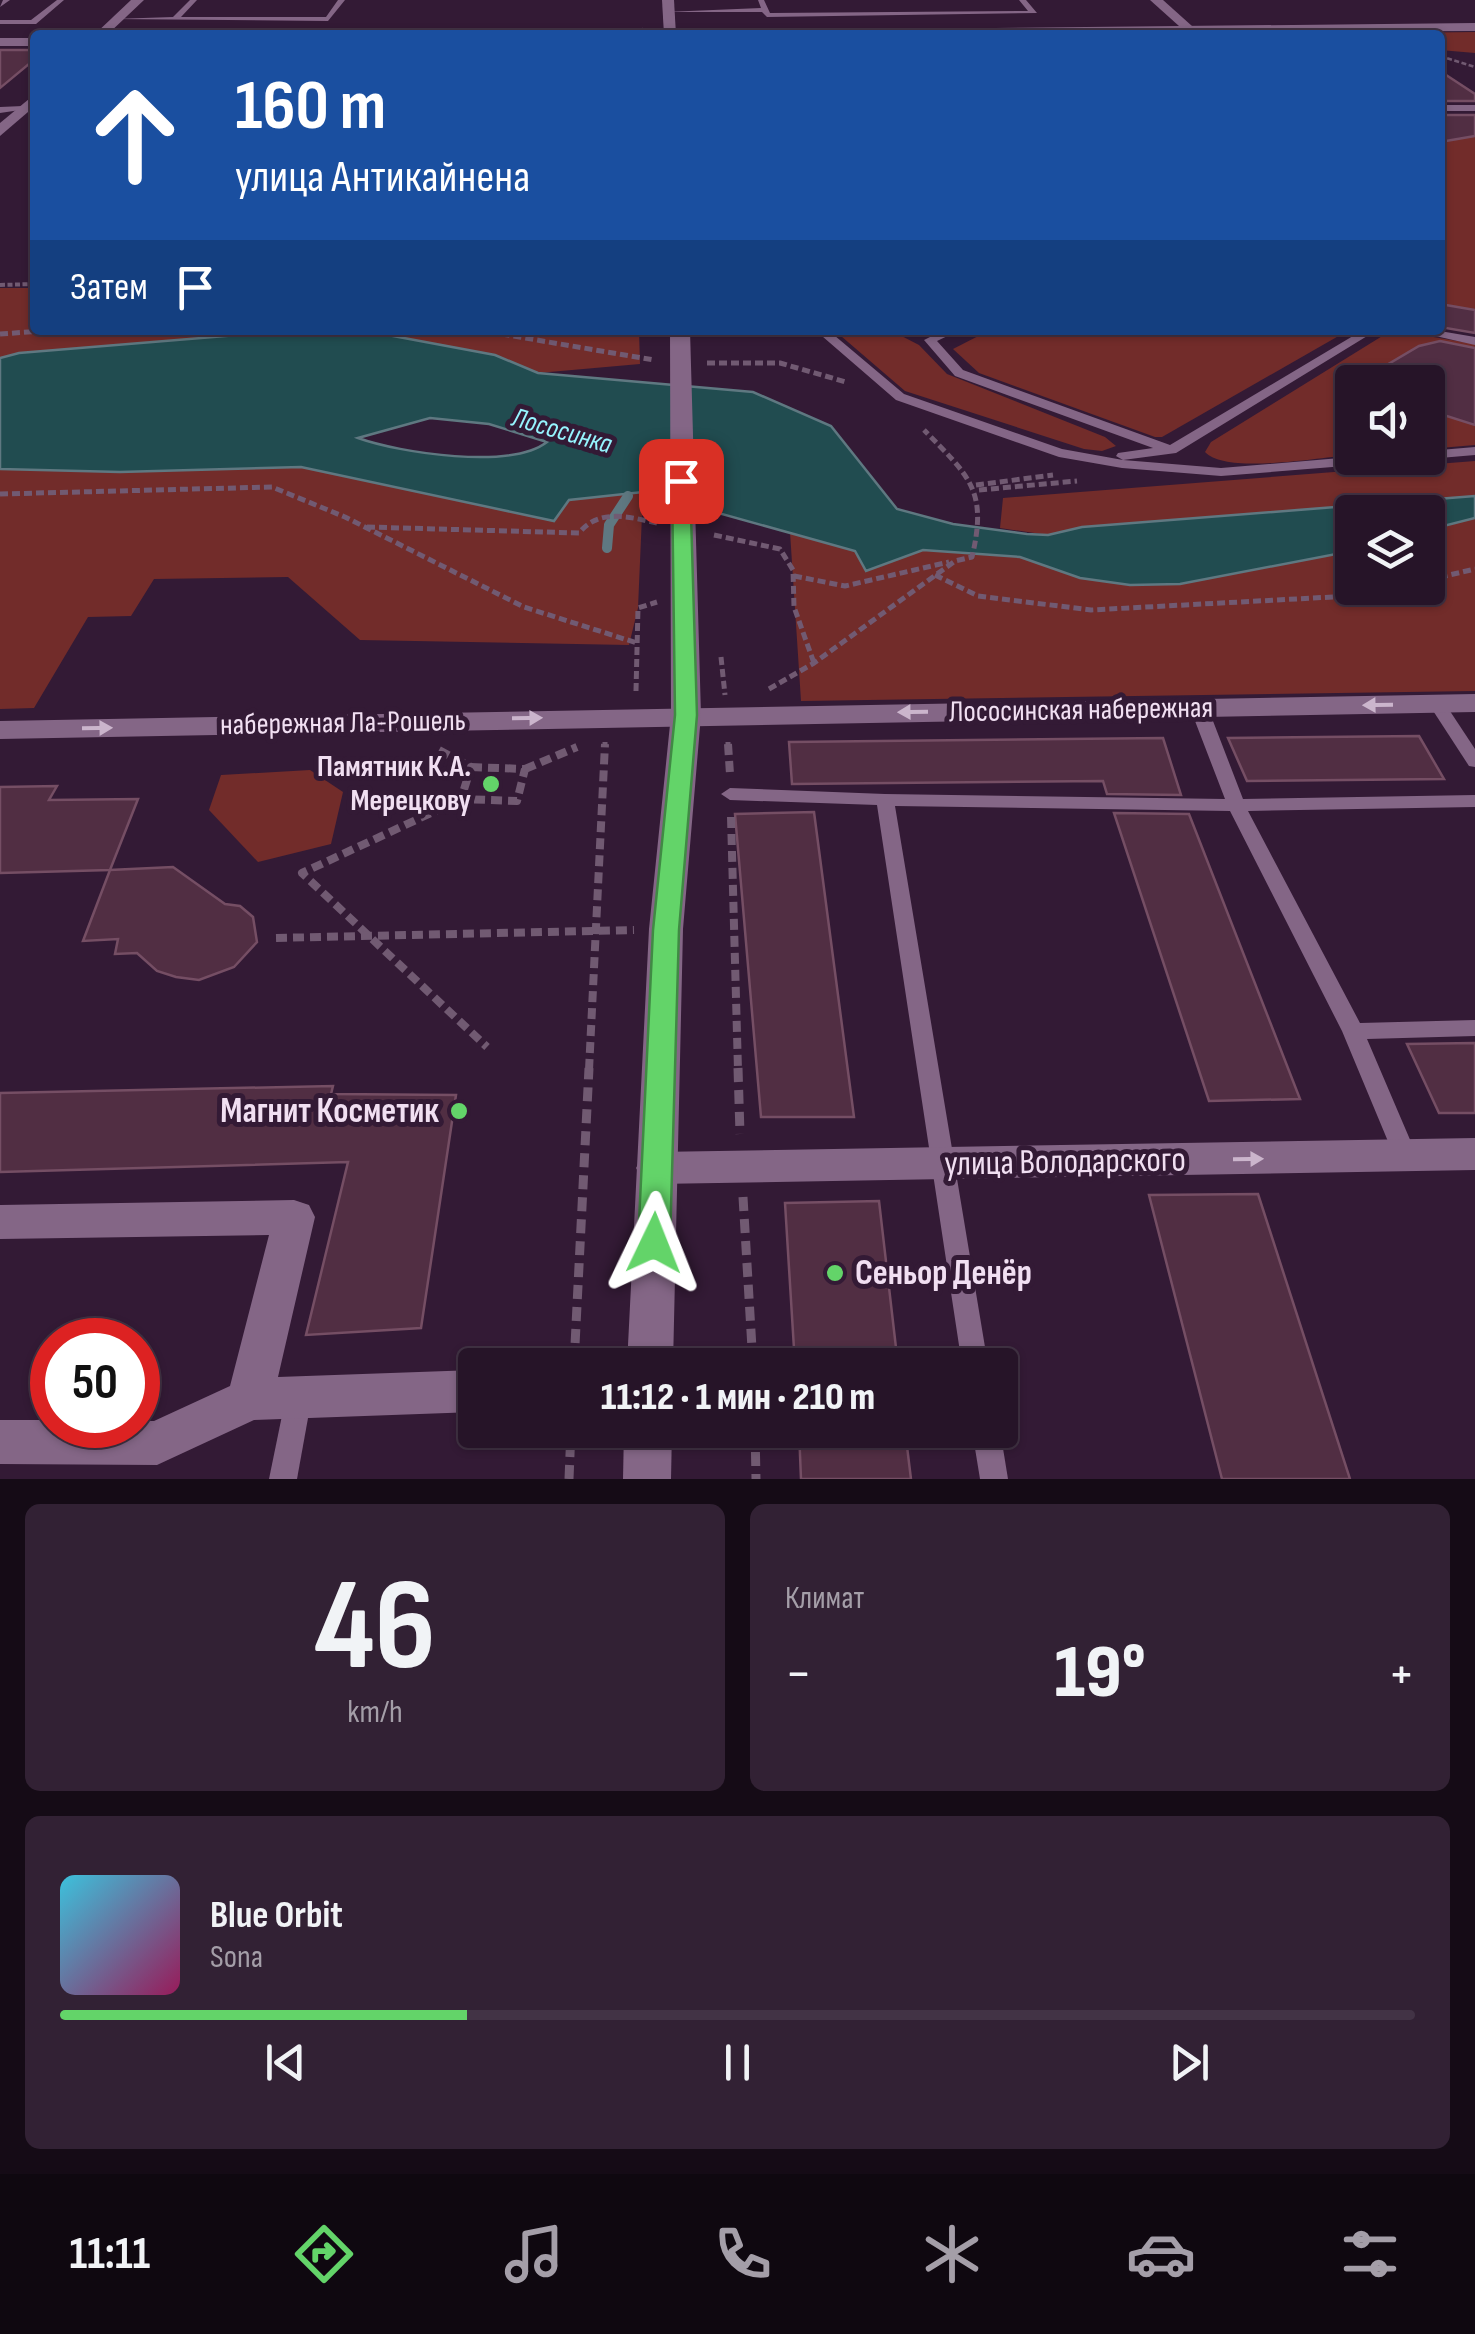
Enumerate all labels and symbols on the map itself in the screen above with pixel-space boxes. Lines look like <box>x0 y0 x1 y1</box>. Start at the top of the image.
water label: Лососинка <box>507 401 616 461</box>
pin <box>639 439 724 524</box>
street label: Лососинская набережная <box>948 690 1214 730</box>
one-way arrow <box>1361 697 1393 713</box>
street label: набережная Ла-Рошель <box>220 703 466 743</box>
one-way arrow <box>896 704 928 720</box>
one-way arrow <box>512 710 544 726</box>
one-way arrow <box>82 720 114 736</box>
place label: Памятник К.А. Мерецкову <box>317 749 472 819</box>
marker: Памятник К.А. Мерецкову <box>480 773 502 795</box>
place label: Магнит Косметик <box>220 1090 439 1133</box>
marker: Магнит Косметик <box>448 1100 470 1122</box>
street label: улица Володарского <box>944 1138 1186 1186</box>
one-way arrow <box>1233 1150 1265 1166</box>
position arrow <box>602 1191 706 1295</box>
place label: Сеньор Денёр <box>855 1252 1032 1295</box>
marker: Сеньор Денёр <box>824 1262 846 1284</box>
speed limit sign: 50 <box>30 1318 160 1448</box>

